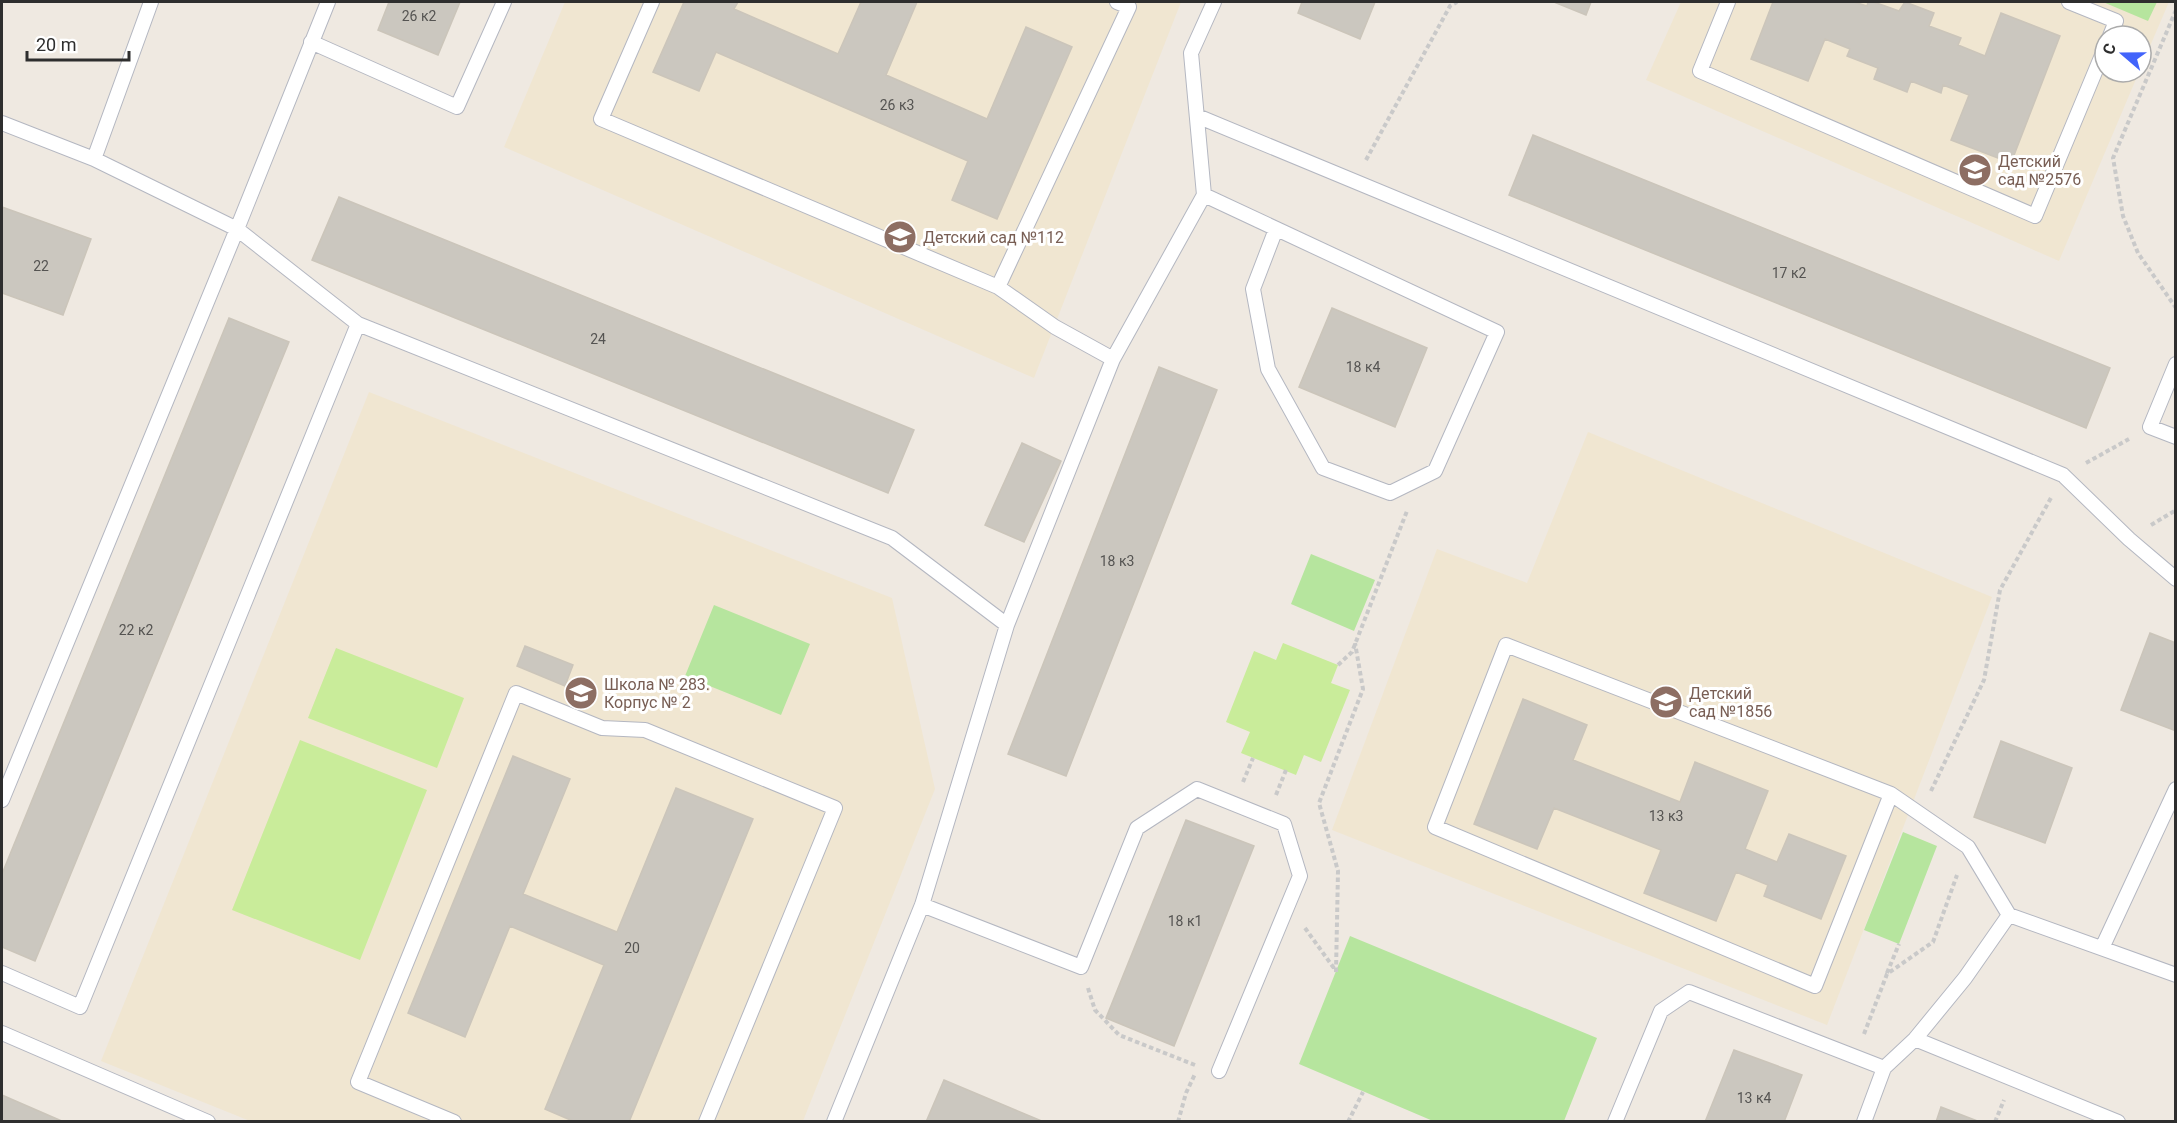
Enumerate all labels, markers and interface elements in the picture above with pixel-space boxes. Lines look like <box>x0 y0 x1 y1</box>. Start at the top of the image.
house number: 26 к2 <box>402 8 436 24</box>
scale bar <box>27 24 129 62</box>
north arrow <box>2093 24 2153 84</box>
text: 20 m <box>36 34 76 55</box>
text: С <box>2099 41 2120 57</box>
house number: 26 к3 <box>880 97 914 113</box>
school or university icon: Детский сад №2576 <box>1957 152 1993 188</box>
place label: Детский сад №2576 <box>1998 152 2081 189</box>
school or university icon: Детский сад №112 <box>882 219 918 255</box>
place label: Детский сад №112 <box>923 228 1064 247</box>
house number: 22 <box>33 258 49 274</box>
house number: 17 к2 <box>1772 265 1806 281</box>
house number: 24 <box>590 331 606 347</box>
house number: 18 к4 <box>1346 359 1380 375</box>
house number: 18 к3 <box>1100 553 1134 569</box>
house number: 22 к2 <box>119 622 153 638</box>
school or university icon: Школа № 283. Корпус № 2 <box>563 675 599 711</box>
place label: Школа № 283. Корпус № 2 <box>604 675 710 712</box>
school or university icon: Детский сад №1856 <box>1648 684 1684 720</box>
place label: Детский сад №1856 <box>1689 684 1772 721</box>
house number: 13 к3 <box>1649 808 1683 824</box>
house number: 18 к1 <box>1168 913 1202 929</box>
house number: 20 <box>624 940 640 956</box>
house number: 13 к4 <box>1737 1090 1771 1106</box>

